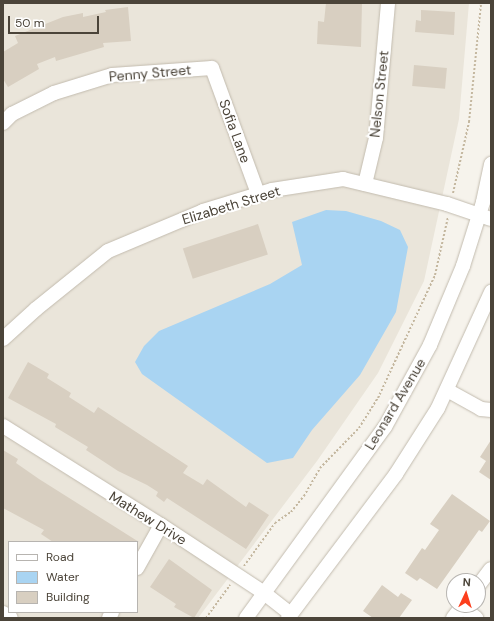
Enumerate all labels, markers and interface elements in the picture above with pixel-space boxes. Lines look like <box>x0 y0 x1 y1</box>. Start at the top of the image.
scale bar <box>10 8 101 34</box>
text: 50 m <box>15 15 44 31</box>
street label: Nelson Street <box>366 50 392 138</box>
street label: Penny Street <box>108 61 192 85</box>
street label: Sofia Lane <box>216 97 254 165</box>
street label: Elizabeth Street <box>180 182 282 228</box>
street label: Leonard Avenue <box>361 355 429 453</box>
street label: Mathew Drive <box>106 488 190 548</box>
legend <box>8 541 138 613</box>
text: Road <box>46 549 74 565</box>
text: Water <box>46 569 79 585</box>
north arrow <box>446 573 486 613</box>
text: N <box>462 575 471 589</box>
text: Building <box>46 589 90 605</box>

